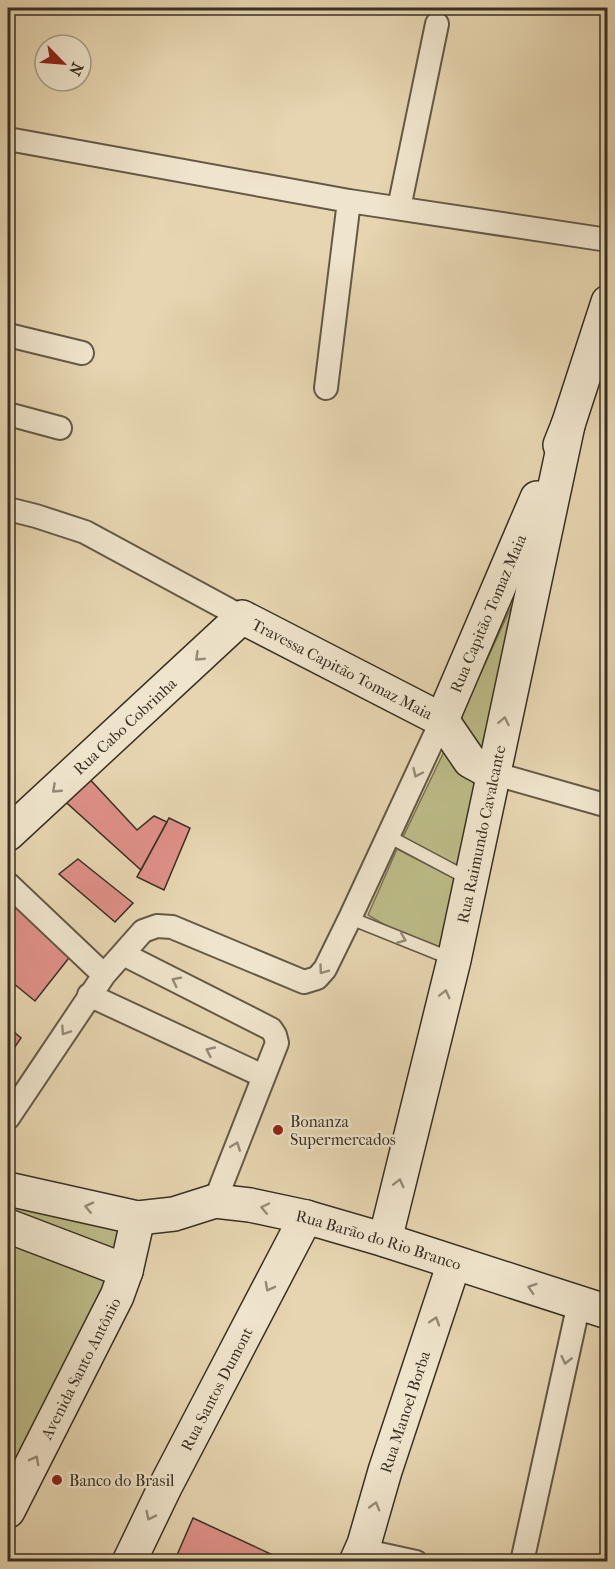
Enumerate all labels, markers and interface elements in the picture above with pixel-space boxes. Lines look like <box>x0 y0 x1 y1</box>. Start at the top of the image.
north arrow <box>33 33 93 93</box>
text: N <box>65 60 87 79</box>
street label: Rua Capitão Tomaz Maia <box>445 531 530 695</box>
street label: Travessa Capitão Tomaz Maia <box>249 614 436 723</box>
one-way arrow <box>195 650 206 661</box>
street label: Rua Cabo Cobrinha <box>69 673 181 778</box>
one-way arrow <box>497 716 510 726</box>
street label: Rua Raimundo Cavalcante <box>453 743 509 925</box>
one-way arrow <box>413 766 425 777</box>
one-way arrow <box>52 782 63 793</box>
one-way arrow <box>396 932 407 944</box>
one-way arrow <box>319 963 330 974</box>
one-way arrow <box>171 977 182 988</box>
one-way arrow <box>438 989 451 999</box>
one-way arrow <box>61 1025 72 1036</box>
one-way arrow <box>205 1047 216 1059</box>
place label: Bonanza Supermercados <box>290 1112 396 1149</box>
marker: Bonanza Supermercados <box>271 1123 285 1137</box>
one-way arrow <box>229 1141 241 1152</box>
one-way arrow <box>392 1178 405 1188</box>
one-way arrow <box>84 1202 94 1215</box>
one-way arrow <box>260 1202 270 1215</box>
street label: Rua Barão do Rio Branco <box>294 1206 464 1274</box>
one-way arrow <box>265 1281 276 1292</box>
one-way arrow <box>527 1283 538 1295</box>
street label: Avenida Santo Antônio <box>36 1294 124 1443</box>
one-way arrow <box>427 1316 440 1327</box>
street label: Rua Santos Dumont <box>176 1324 256 1454</box>
street label: Rua Manoel Borba <box>376 1348 434 1475</box>
one-way arrow <box>561 1355 574 1365</box>
one-way arrow <box>28 1455 39 1466</box>
place label: Banco do Brasil <box>69 1471 175 1490</box>
marker: Banco do Brasil <box>50 1473 64 1487</box>
one-way arrow <box>368 1501 380 1512</box>
one-way arrow <box>146 1510 158 1521</box>

